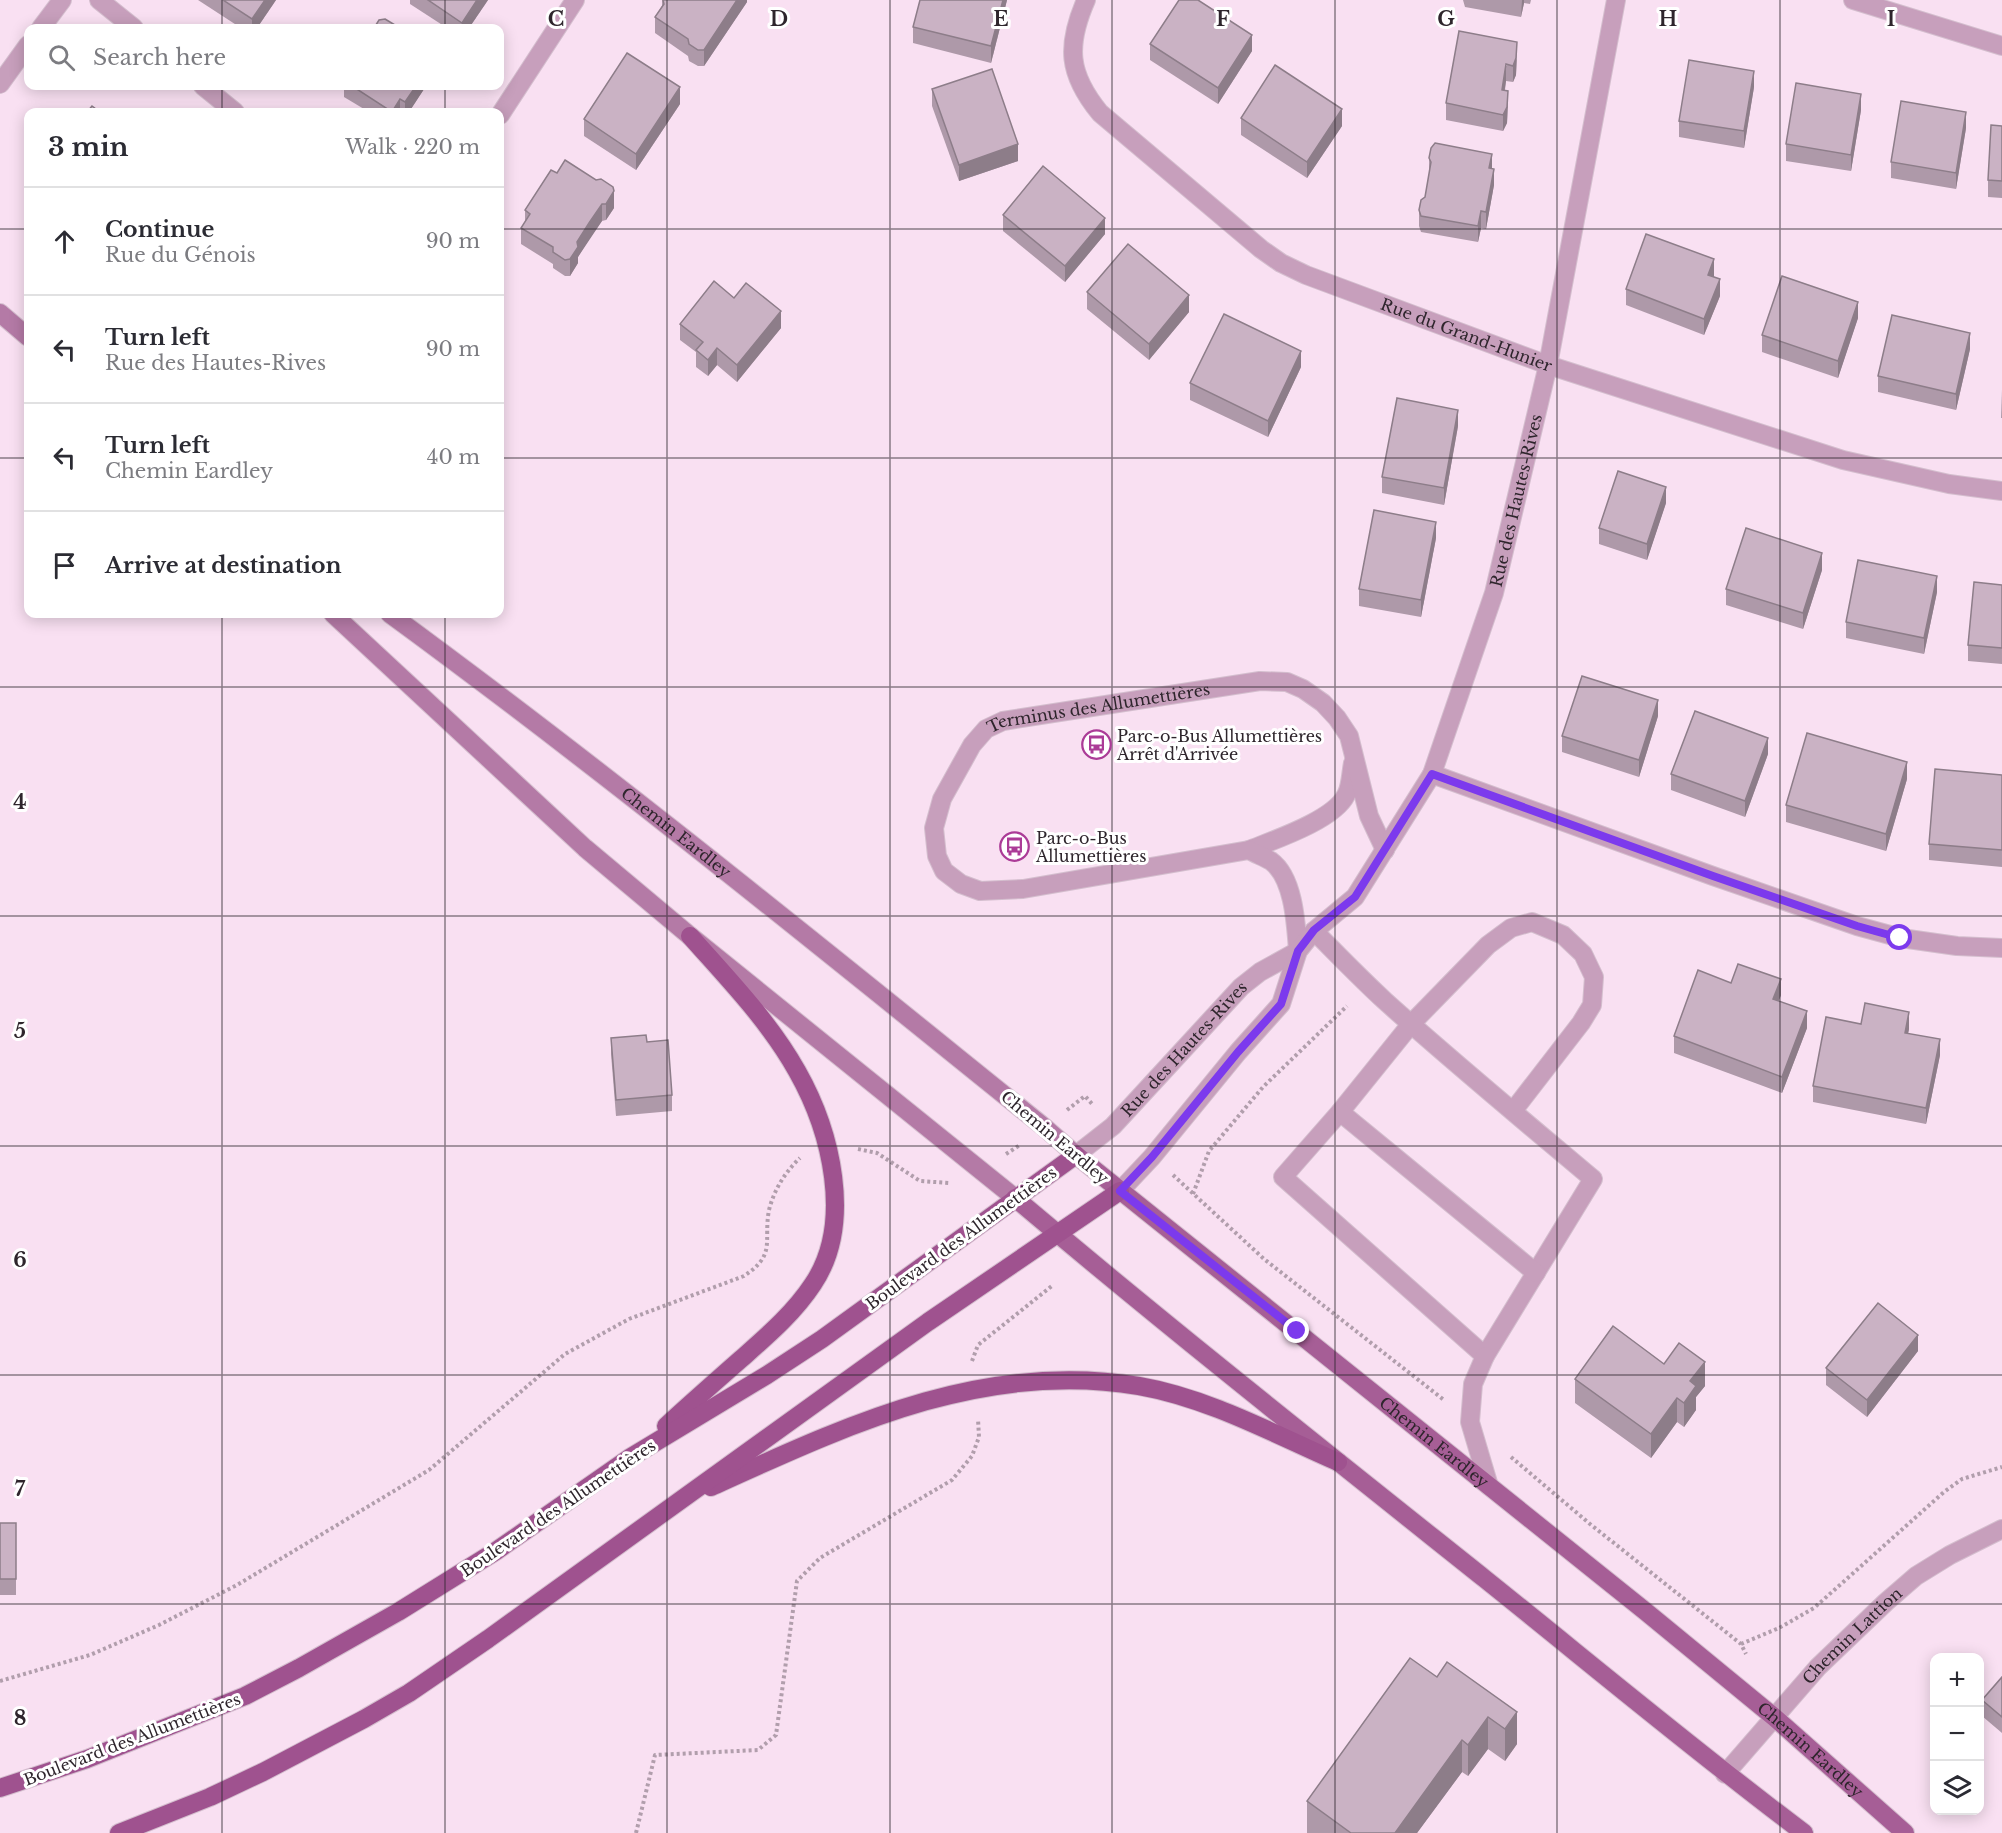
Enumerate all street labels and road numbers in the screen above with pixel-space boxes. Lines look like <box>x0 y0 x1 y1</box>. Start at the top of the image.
street label: Rue du Grand-Hunier <box>1378 294 1555 376</box>
street label: Rue des Hautes-Rives <box>1486 412 1546 589</box>
street label: Terminus des Allumettières <box>984 679 1211 737</box>
street label: Chemin Eardley <box>617 783 736 882</box>
street label: Rue des Hautes-Rives <box>1117 976 1251 1121</box>
street label: Chemin Eardley <box>997 1086 1113 1188</box>
street label: Boulevard des Allumettières <box>862 1162 1060 1314</box>
street label: Chemin Eardley <box>1375 1392 1494 1492</box>
street label: Boulevard des Allumettières <box>457 1435 659 1581</box>
street label: Chemin Lattion <box>1798 1583 1906 1688</box>
street label: Boulevard des Allumettières <box>21 1688 243 1790</box>
street label: Chemin Eardley <box>1753 1698 1868 1802</box>

